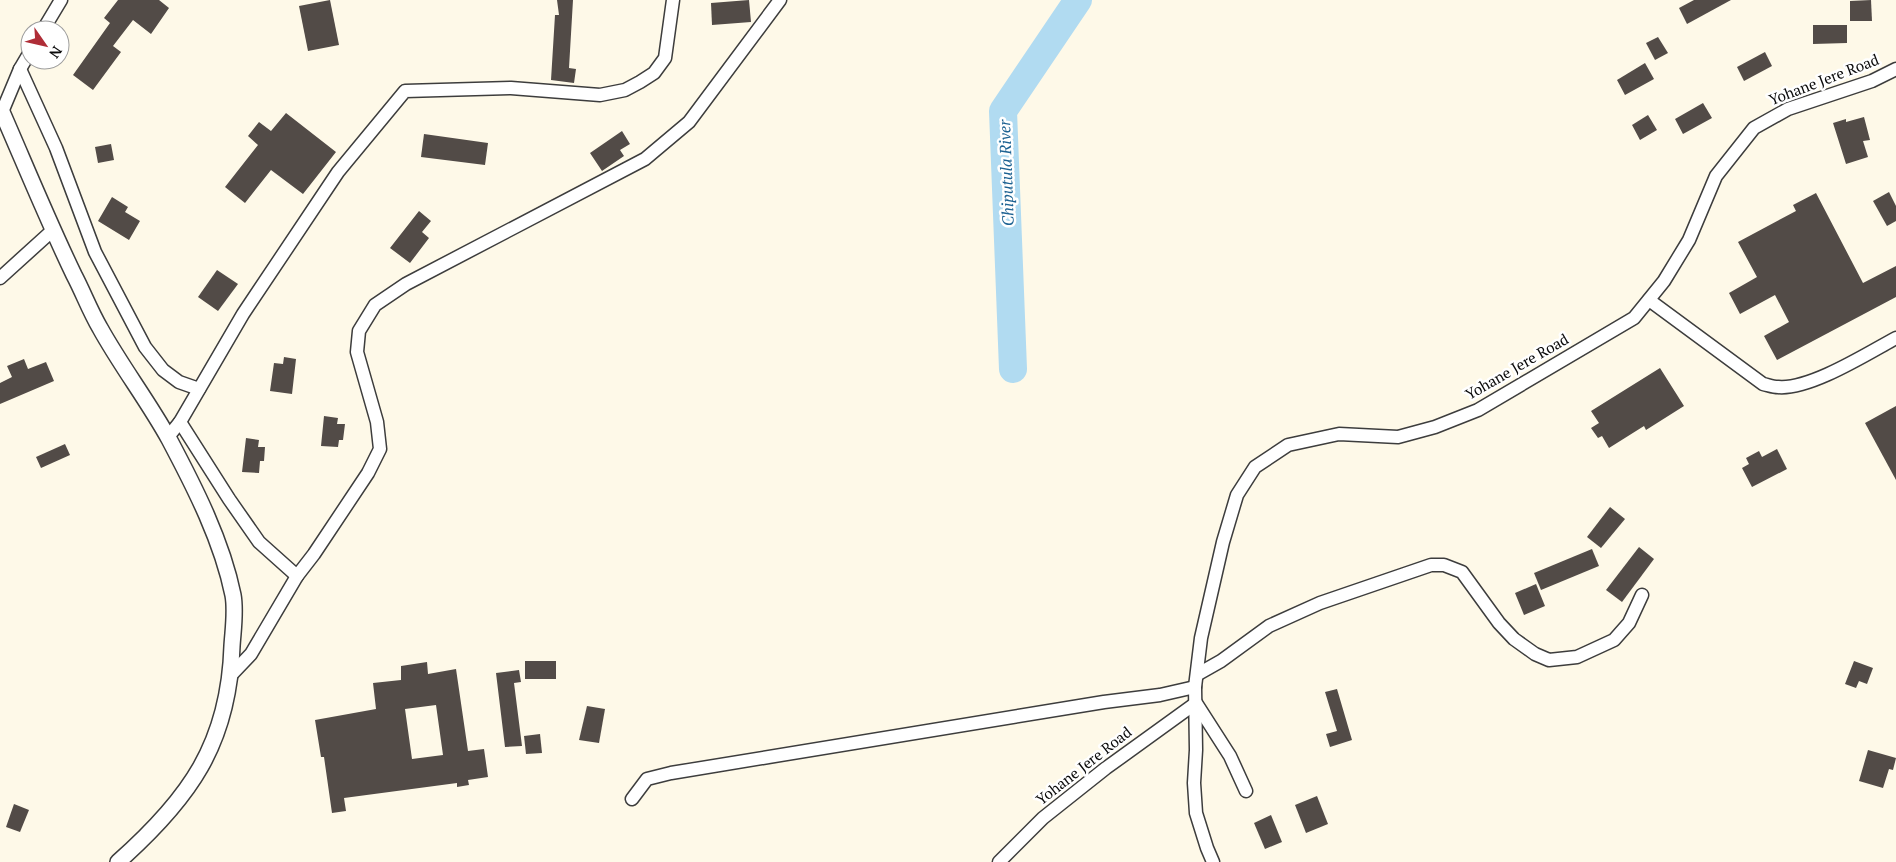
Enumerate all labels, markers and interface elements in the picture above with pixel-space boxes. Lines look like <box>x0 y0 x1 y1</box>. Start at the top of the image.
north arrow <box>20 20 70 70</box>
text: N <box>45 43 67 63</box>
street label: Yohane Jere Road <box>1766 49 1881 109</box>
water label: Chiputula River <box>993 119 1019 227</box>
street label: Yohane Jere Road <box>1461 328 1572 404</box>
street label: Yohane Jere Road <box>1031 722 1135 809</box>

